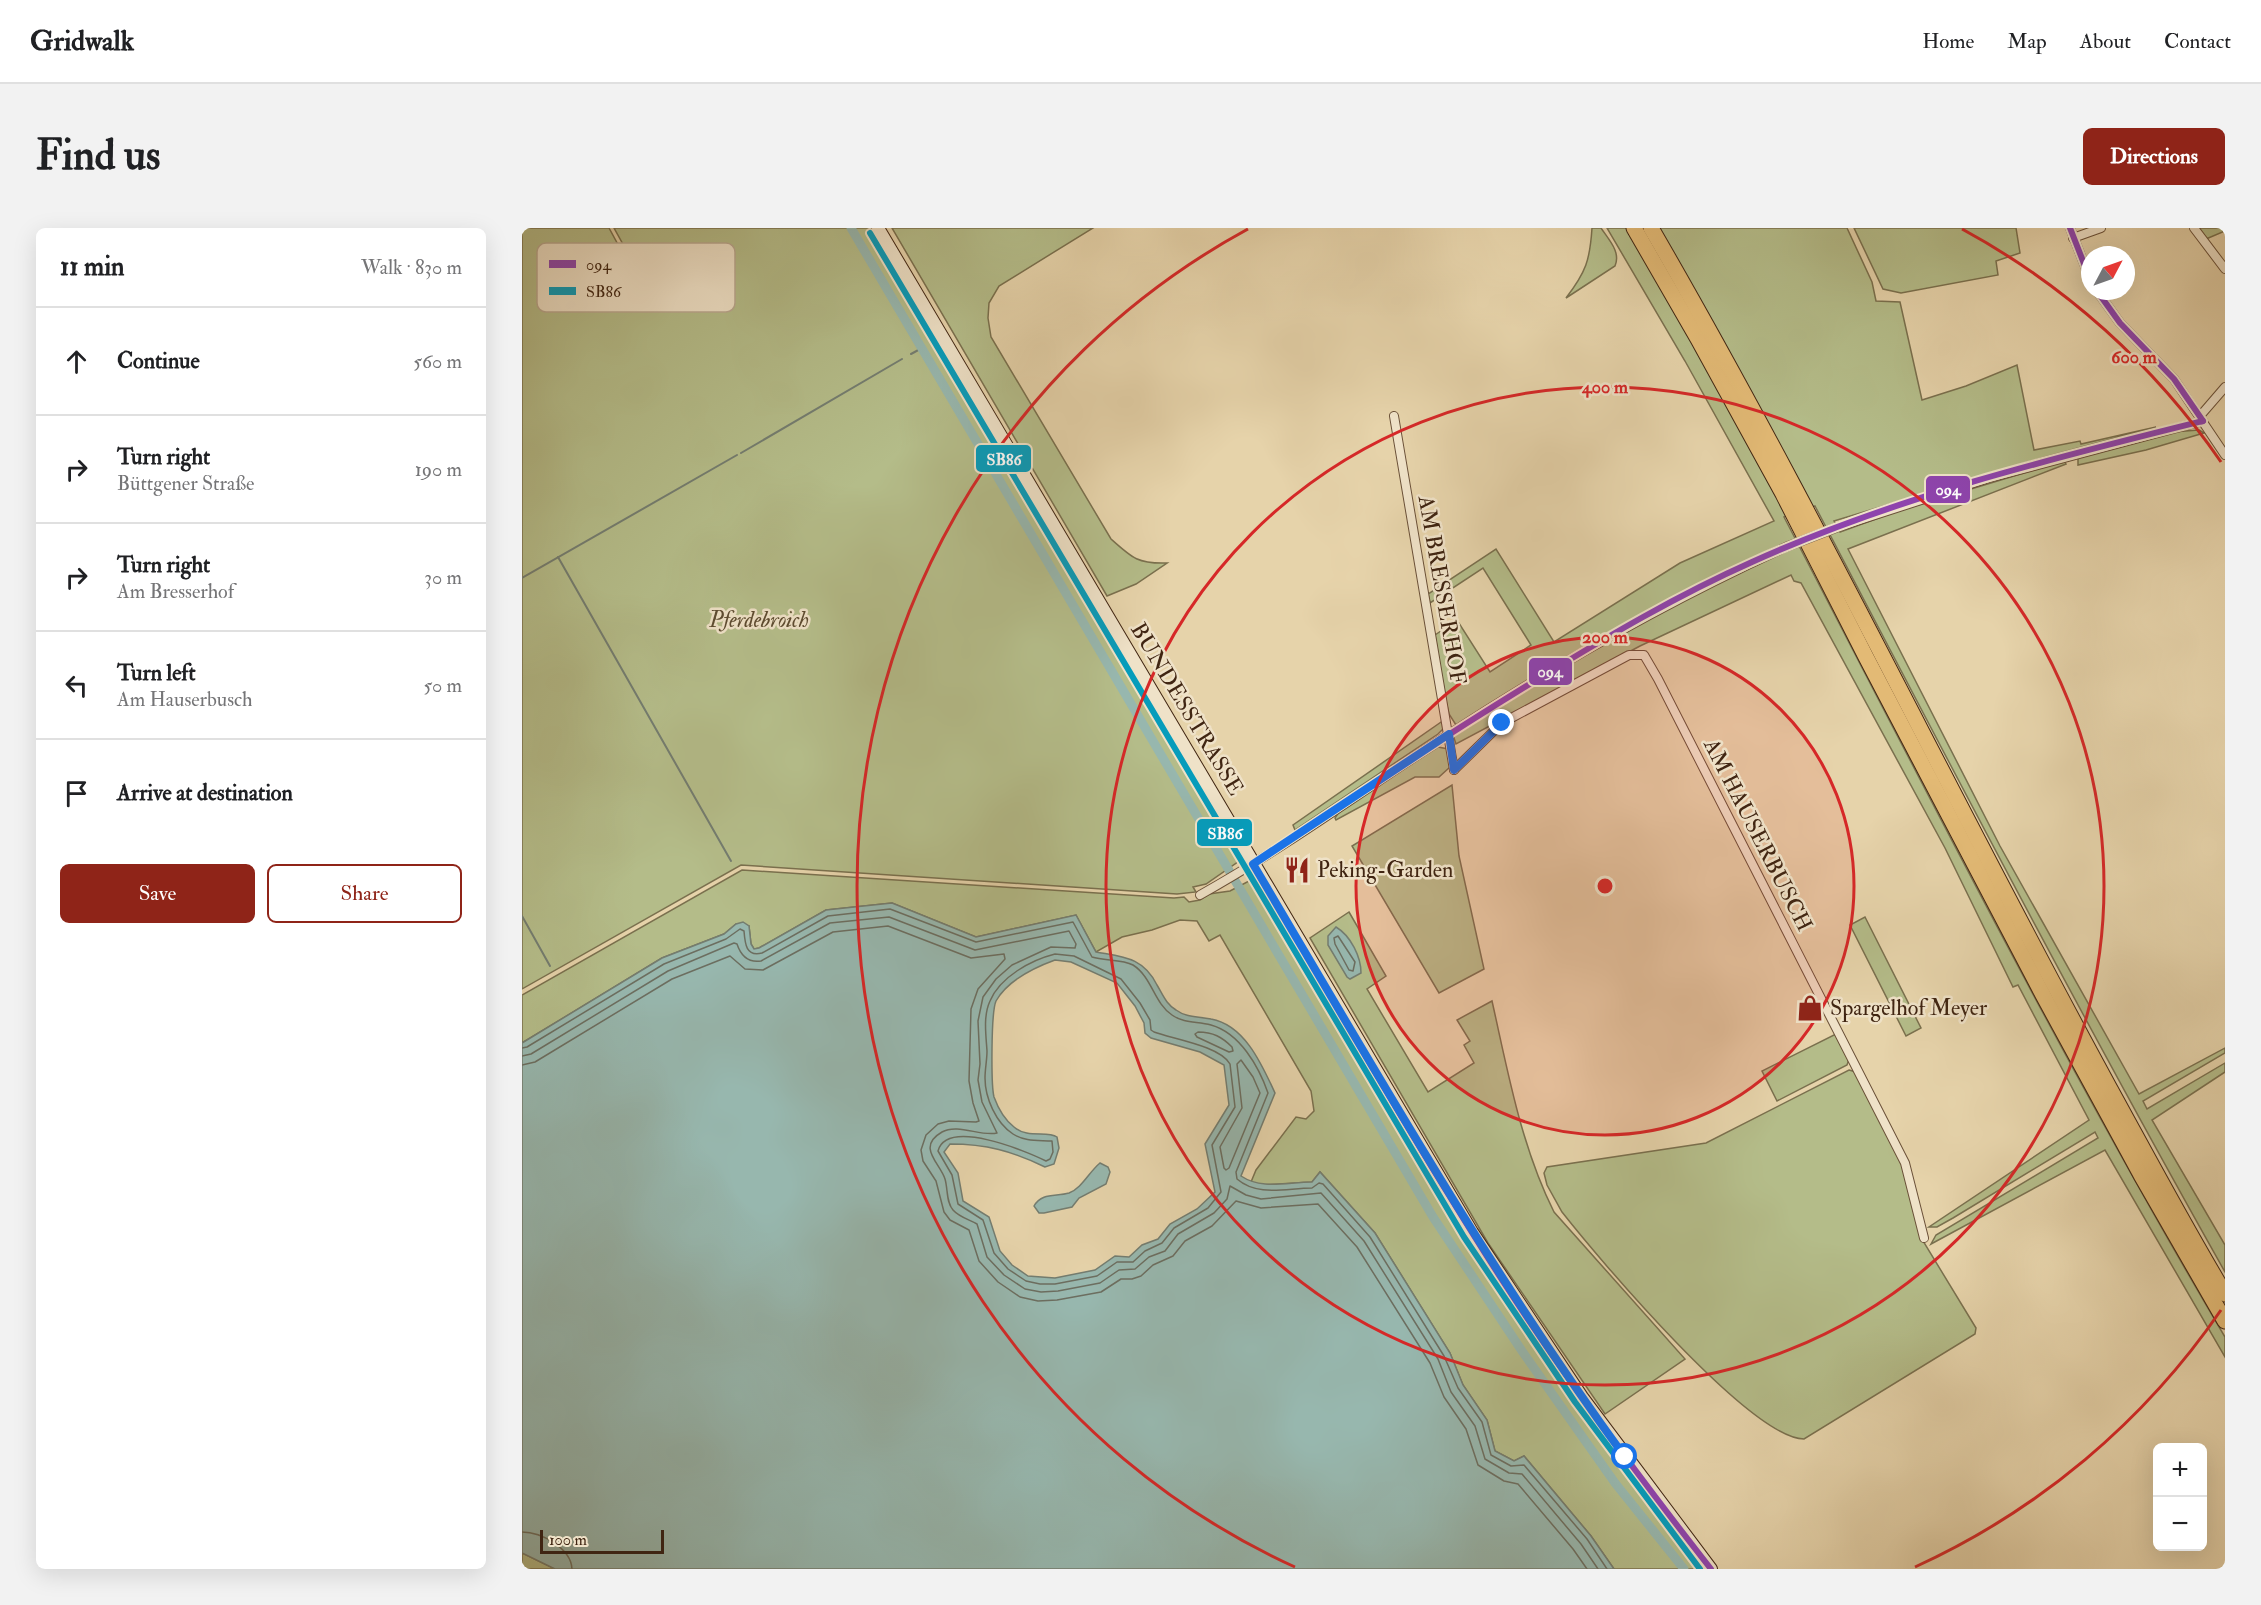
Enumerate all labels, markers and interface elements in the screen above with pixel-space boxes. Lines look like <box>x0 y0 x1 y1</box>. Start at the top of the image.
text: Gridwalk <box>30 24 134 59</box>
text: Home <box>1922 28 1974 55</box>
text: Map <box>2007 28 2047 55</box>
text: About <box>2080 28 2131 55</box>
text: Contact <box>2164 28 2231 55</box>
button: Directions <box>2083 128 2225 185</box>
text: Find us <box>36 130 160 182</box>
legend <box>537 243 735 312</box>
north arrow <box>2081 246 2135 300</box>
text: 11 min <box>60 251 125 283</box>
text: Walk · 830 m <box>361 255 462 280</box>
text: 094 <box>586 255 612 275</box>
text: SB86 <box>586 282 622 302</box>
icon: ahead <box>60 345 93 378</box>
text: 600 m <box>2111 346 2158 369</box>
text: Continue <box>117 347 200 375</box>
text: 560 m <box>413 349 462 374</box>
text: 400 m <box>1581 376 1629 399</box>
text: Turn right <box>117 443 210 471</box>
line badge: SB86 <box>975 444 1032 473</box>
text: SB86 <box>987 450 1023 470</box>
icon: right <box>60 453 93 486</box>
text: 190 m <box>415 457 462 482</box>
text: Büttgener Straße <box>117 471 254 496</box>
line badge: 094 <box>1925 475 1971 504</box>
text: 094 <box>1935 480 1962 500</box>
street label: AM BRESSERHOF <box>1411 492 1472 687</box>
text: Turn right <box>117 551 210 579</box>
icon: right <box>60 561 93 594</box>
text: 30 m <box>424 565 462 590</box>
text: Am Bresserhof <box>117 579 234 604</box>
park label: Pferdebroich <box>708 606 809 634</box>
street label: BUNDESSTRASSE <box>1124 617 1250 801</box>
text: 200 m <box>1582 626 1629 649</box>
line badge: 094 <box>1528 657 1573 686</box>
text: Turn left <box>117 659 196 687</box>
text: 094 <box>1537 662 1564 682</box>
icon: left <box>60 669 93 702</box>
text: 50 m <box>423 673 462 698</box>
text: Am Hauserbusch <box>117 687 253 712</box>
route end <box>1488 709 1514 735</box>
street label: AM HAUSERBUSCH <box>1697 733 1819 936</box>
icon: arrive <box>60 777 93 810</box>
text: Arrive at destination <box>117 779 293 807</box>
line badge: SB86 <box>1196 818 1253 847</box>
text: SB86 <box>1208 824 1244 844</box>
restaurant icon: Peking-Garden <box>1282 855 1312 885</box>
place label: Peking-Garden <box>1317 856 1453 884</box>
button: Save <box>60 864 255 923</box>
button: Share <box>267 864 462 923</box>
centre of rings <box>1595 876 1615 896</box>
shop icon: Spargelhof Meyer <box>1795 993 1825 1023</box>
place label: Spargelhof Meyer <box>1830 994 1988 1023</box>
route start <box>1611 1443 1637 1469</box>
map controls <box>2153 1443 2207 1551</box>
button: + <box>2153 1443 2207 1497</box>
button: − <box>2153 1497 2207 1551</box>
scale bar <box>540 1527 664 1554</box>
text: 100 m <box>549 1530 587 1550</box>

